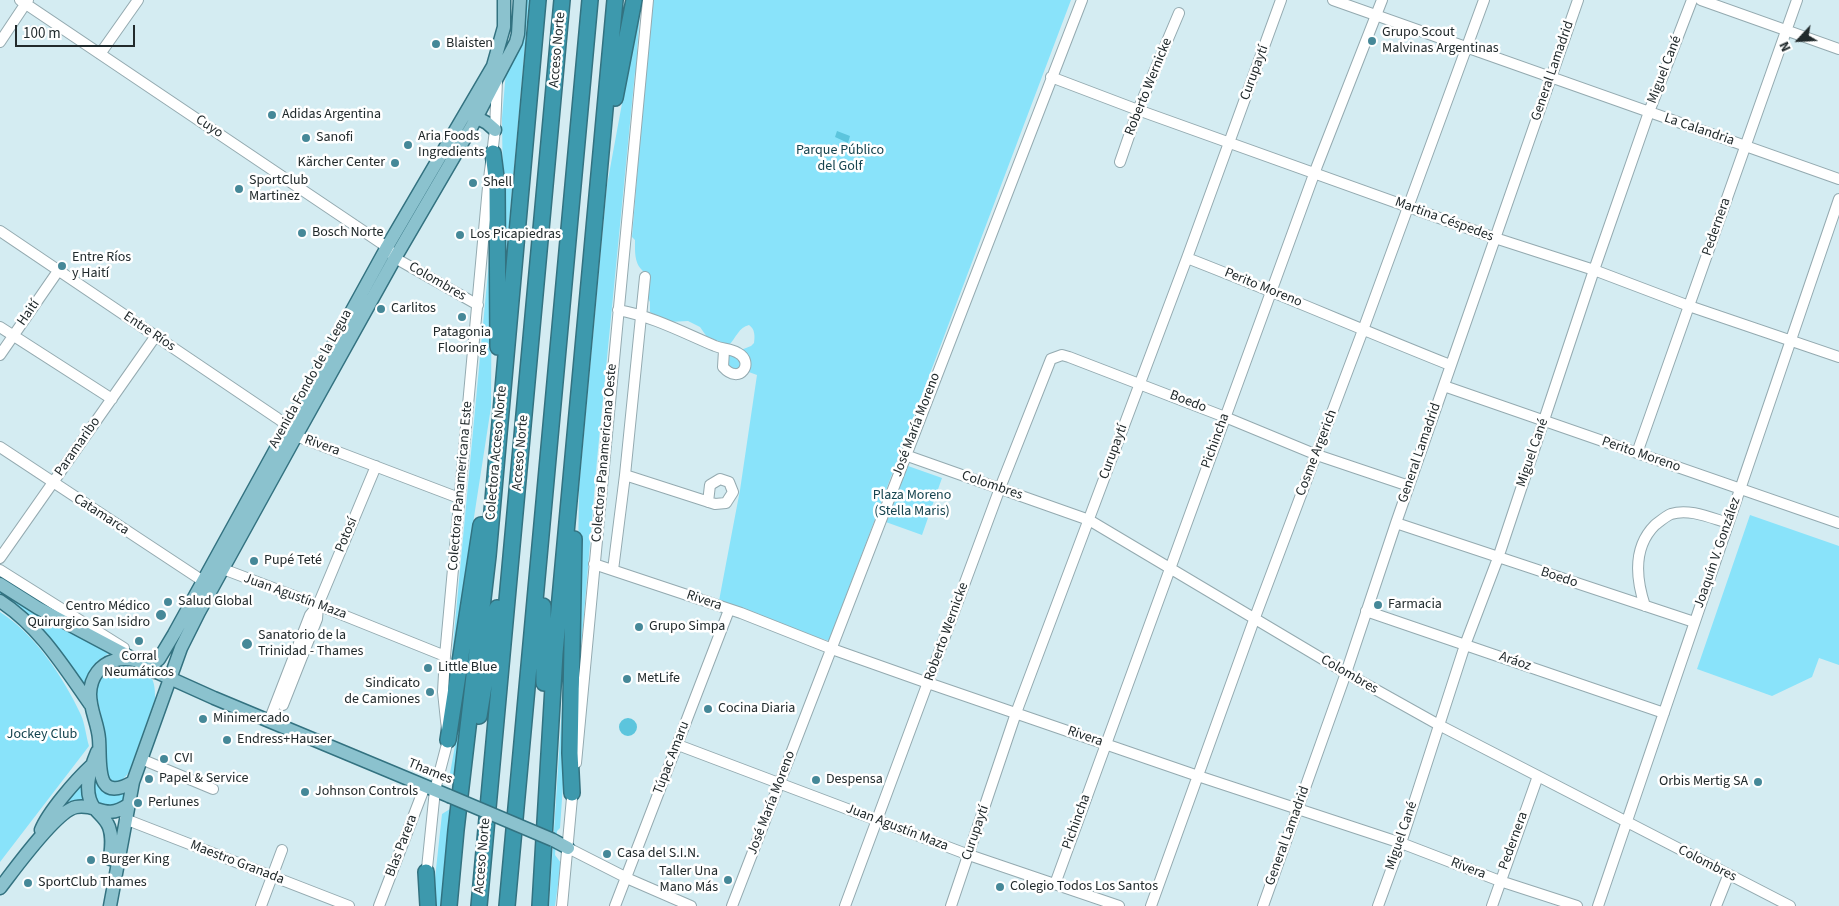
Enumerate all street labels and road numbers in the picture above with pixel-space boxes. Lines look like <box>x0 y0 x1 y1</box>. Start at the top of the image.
street label: Acceso Norte <box>546 11 570 89</box>
street label: General Lamadrid <box>1528 19 1578 123</box>
street label: Miguel Cané <box>1644 34 1686 106</box>
street label: Roberto Wernicke <box>1122 36 1176 138</box>
street label: Curupaytí <box>1237 43 1273 103</box>
street label: La Calandria <box>1662 110 1736 150</box>
street label: Cuyo <box>192 112 226 142</box>
street label: Martina Céspedes <box>1392 194 1496 246</box>
street label: Pedernera <box>1699 196 1735 258</box>
street label: Colombres <box>405 259 469 305</box>
street label: Perito Moreno <box>1222 265 1304 311</box>
street label: Haití <box>14 297 44 329</box>
street label: Avenida Fondo de la Legua <box>266 307 356 451</box>
street label: Entre Ríos <box>120 309 178 355</box>
street label: Colectora Panamericana Oeste <box>589 363 621 543</box>
street label: José María Moreno <box>889 371 945 479</box>
street label: Colectora Acceso Norte <box>483 385 511 521</box>
street label: Boedo <box>1167 387 1209 417</box>
street label: Colectora Panamericana Este <box>445 401 477 571</box>
street label: General Lamadrid <box>1395 401 1445 505</box>
street label: Cosme Argerich <box>1293 407 1341 499</box>
street label: Pichincha <box>1198 411 1234 471</box>
street label: Paramaribo <box>52 414 104 480</box>
street label: Acceso Norte <box>509 414 533 492</box>
street label: Miguel Cané <box>1513 417 1553 489</box>
street label: Curupaytí <box>1096 422 1132 482</box>
street label: Rivera <box>302 432 342 460</box>
street label: Perito Moreno <box>1599 434 1683 476</box>
street label: Colombres <box>959 468 1025 504</box>
street label: Catamarca <box>70 491 132 539</box>
street label: Joaquín V. González <box>1691 495 1745 611</box>
street label: Potosí <box>332 515 362 555</box>
street label: Boedo <box>1538 564 1580 592</box>
street label: Juan Agustín Maza <box>241 571 349 623</box>
street label: Roberto Wernicke <box>921 580 973 684</box>
street label: Rivera <box>684 587 724 615</box>
street label: Aráoz <box>1497 649 1533 675</box>
street label: Colombres <box>1317 652 1381 698</box>
street label: Túpac Amaru <box>650 719 694 797</box>
street label: Rivera <box>1065 723 1105 751</box>
street label: José María Moreno <box>744 749 800 857</box>
street label: Thames <box>405 755 455 789</box>
street label: General Lamadrid <box>1262 784 1314 888</box>
street label: Pichincha <box>1059 792 1095 852</box>
street label: Miguel Cané <box>1382 800 1422 872</box>
street label: Juan Agustín Maza <box>843 801 951 855</box>
street label: Curupaytí <box>959 803 993 863</box>
street label: Pedernera <box>1496 810 1532 872</box>
street label: Blas Parera <box>382 813 422 879</box>
street label: Acceso Norte <box>471 817 495 895</box>
street label: Maestro Granada <box>188 837 286 889</box>
street label: Colombres <box>1675 842 1739 886</box>
street label: Rivera <box>1448 855 1488 883</box>

